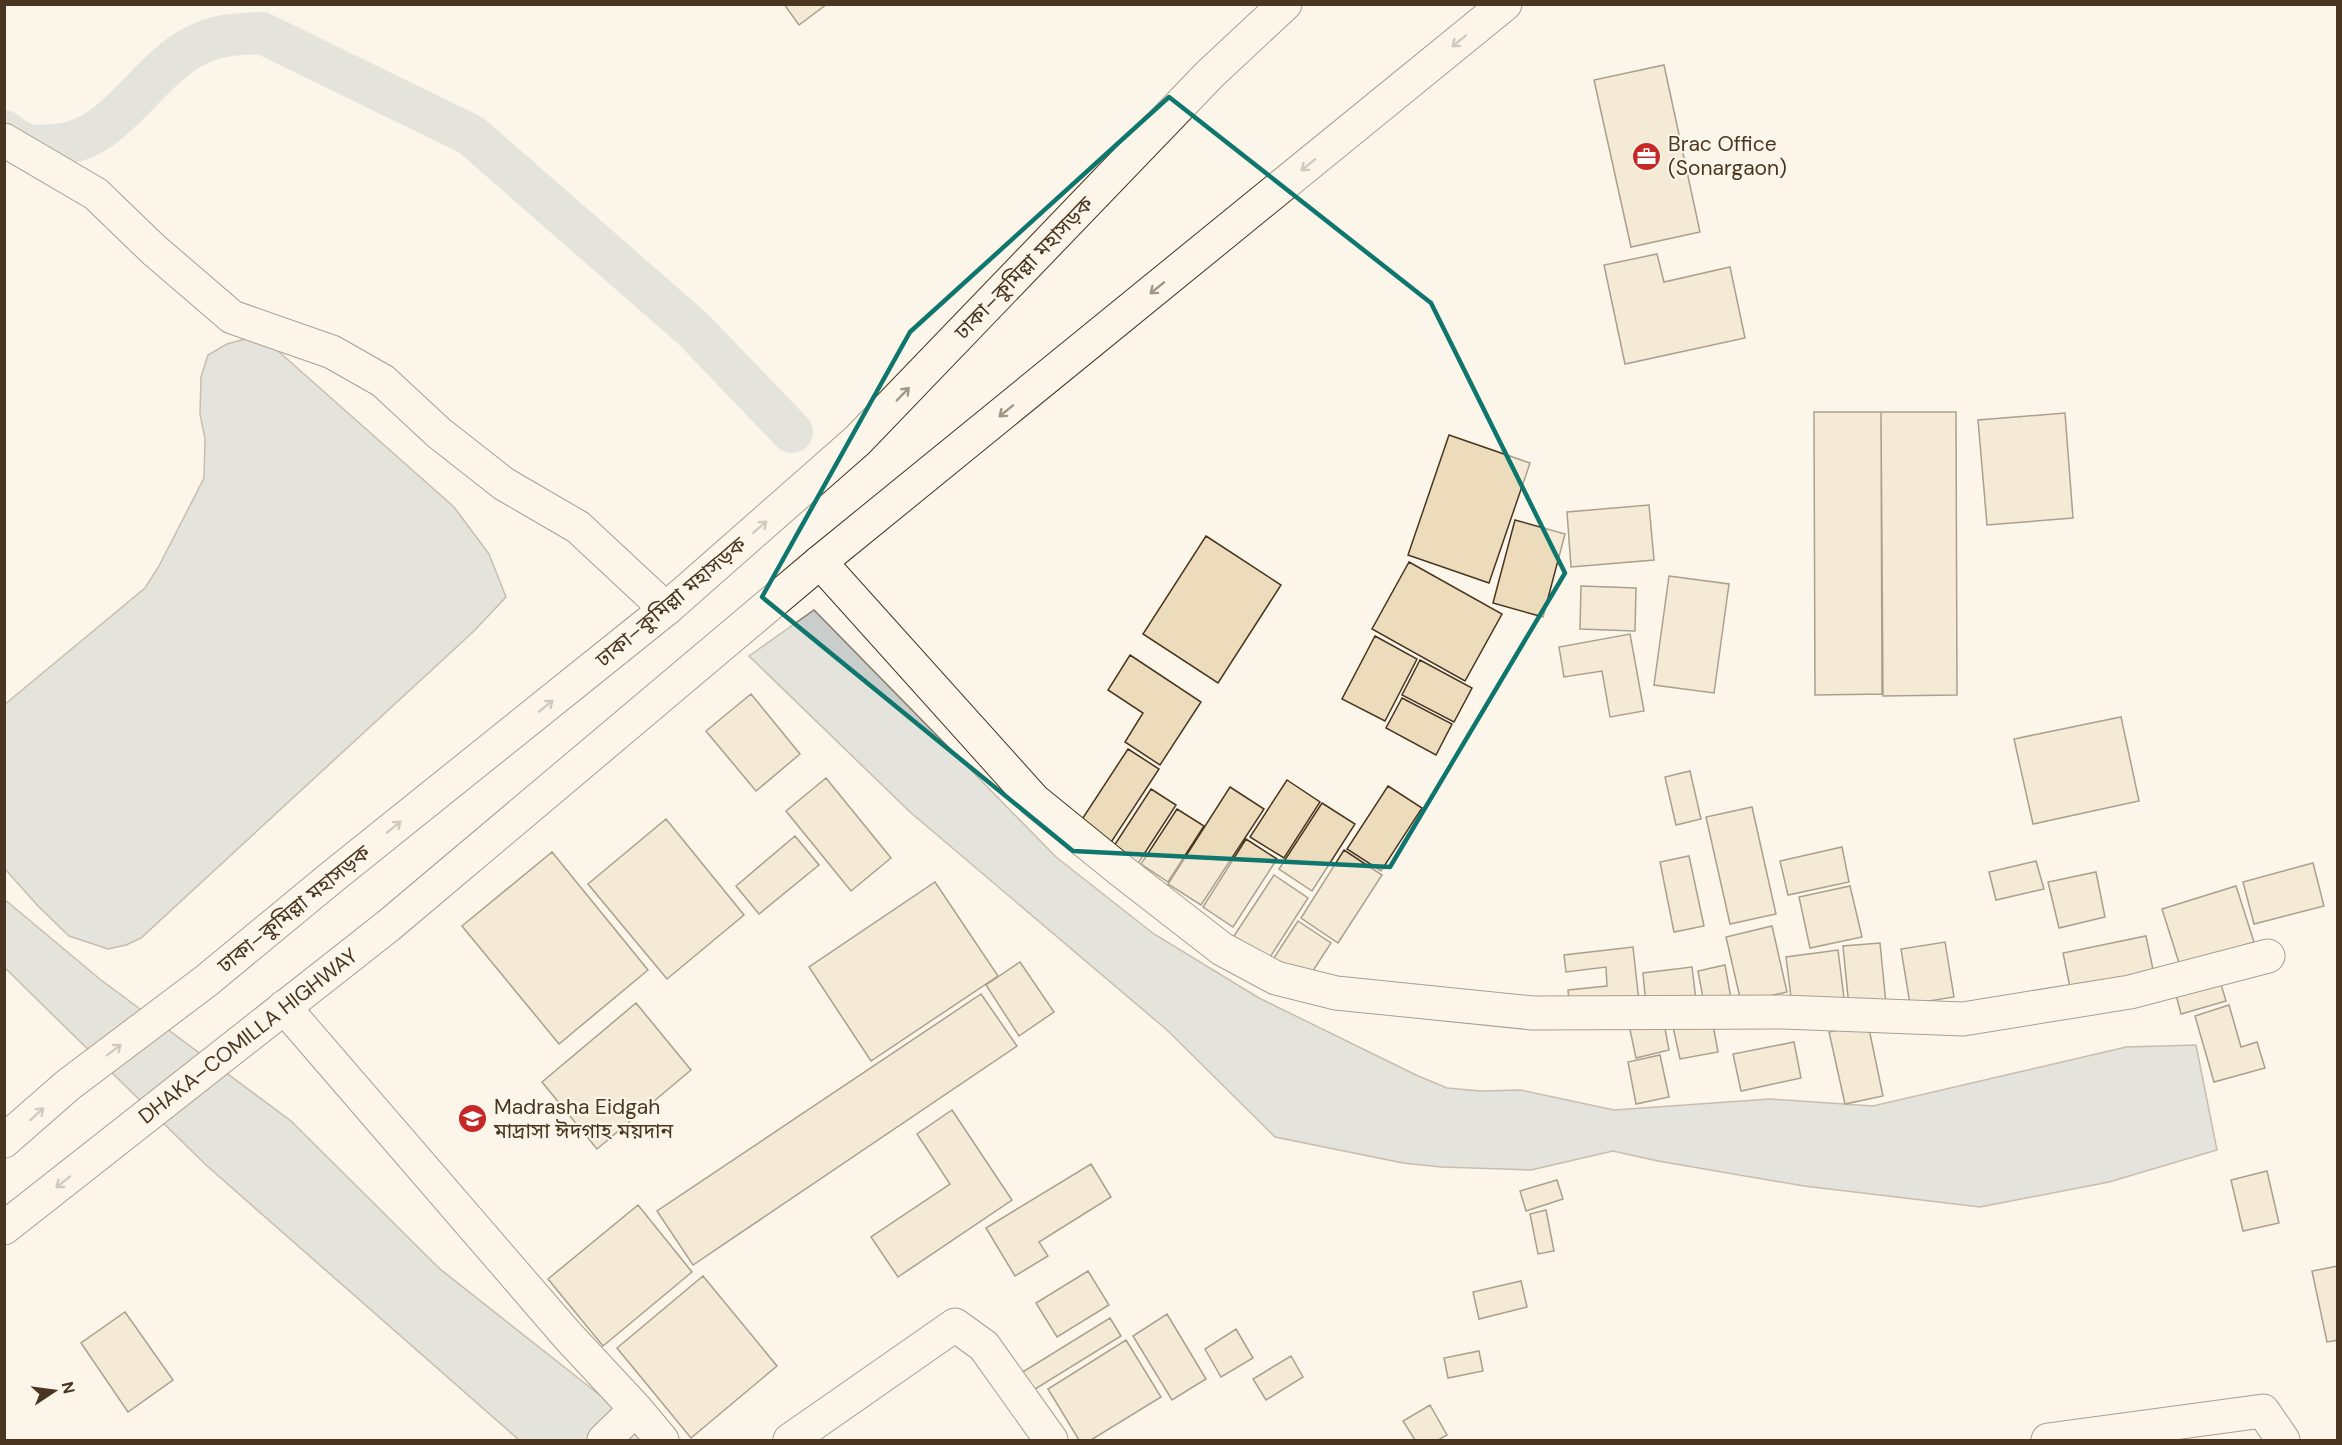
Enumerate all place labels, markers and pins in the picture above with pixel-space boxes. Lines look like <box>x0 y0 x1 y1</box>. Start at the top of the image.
place label: Brac Office (Sonargaon) <box>1668 130 1787 182</box>
office icon: Brac Office (Sonargaon) <box>1631 140 1663 172</box>
place label: Madrasha Eidgah মাদ্রাসা ঈদগাহ ময়দান <box>493 1093 674 1145</box>
school or university icon: Madrasha Eidgah মাদ্রাসা ঈদগাহ ময়দান <box>457 1103 489 1135</box>

